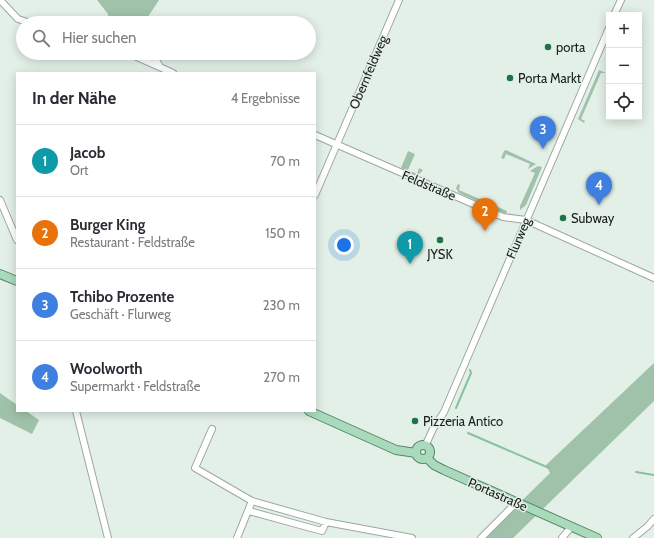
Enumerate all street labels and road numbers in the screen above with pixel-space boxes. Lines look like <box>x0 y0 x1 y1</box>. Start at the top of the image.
street label: Obernfeldweg <box>345 32 391 111</box>
street label: Feldstraße <box>400 166 459 204</box>
street label: Flurweg <box>502 214 534 261</box>
street label: Portastraße <box>466 474 530 514</box>

